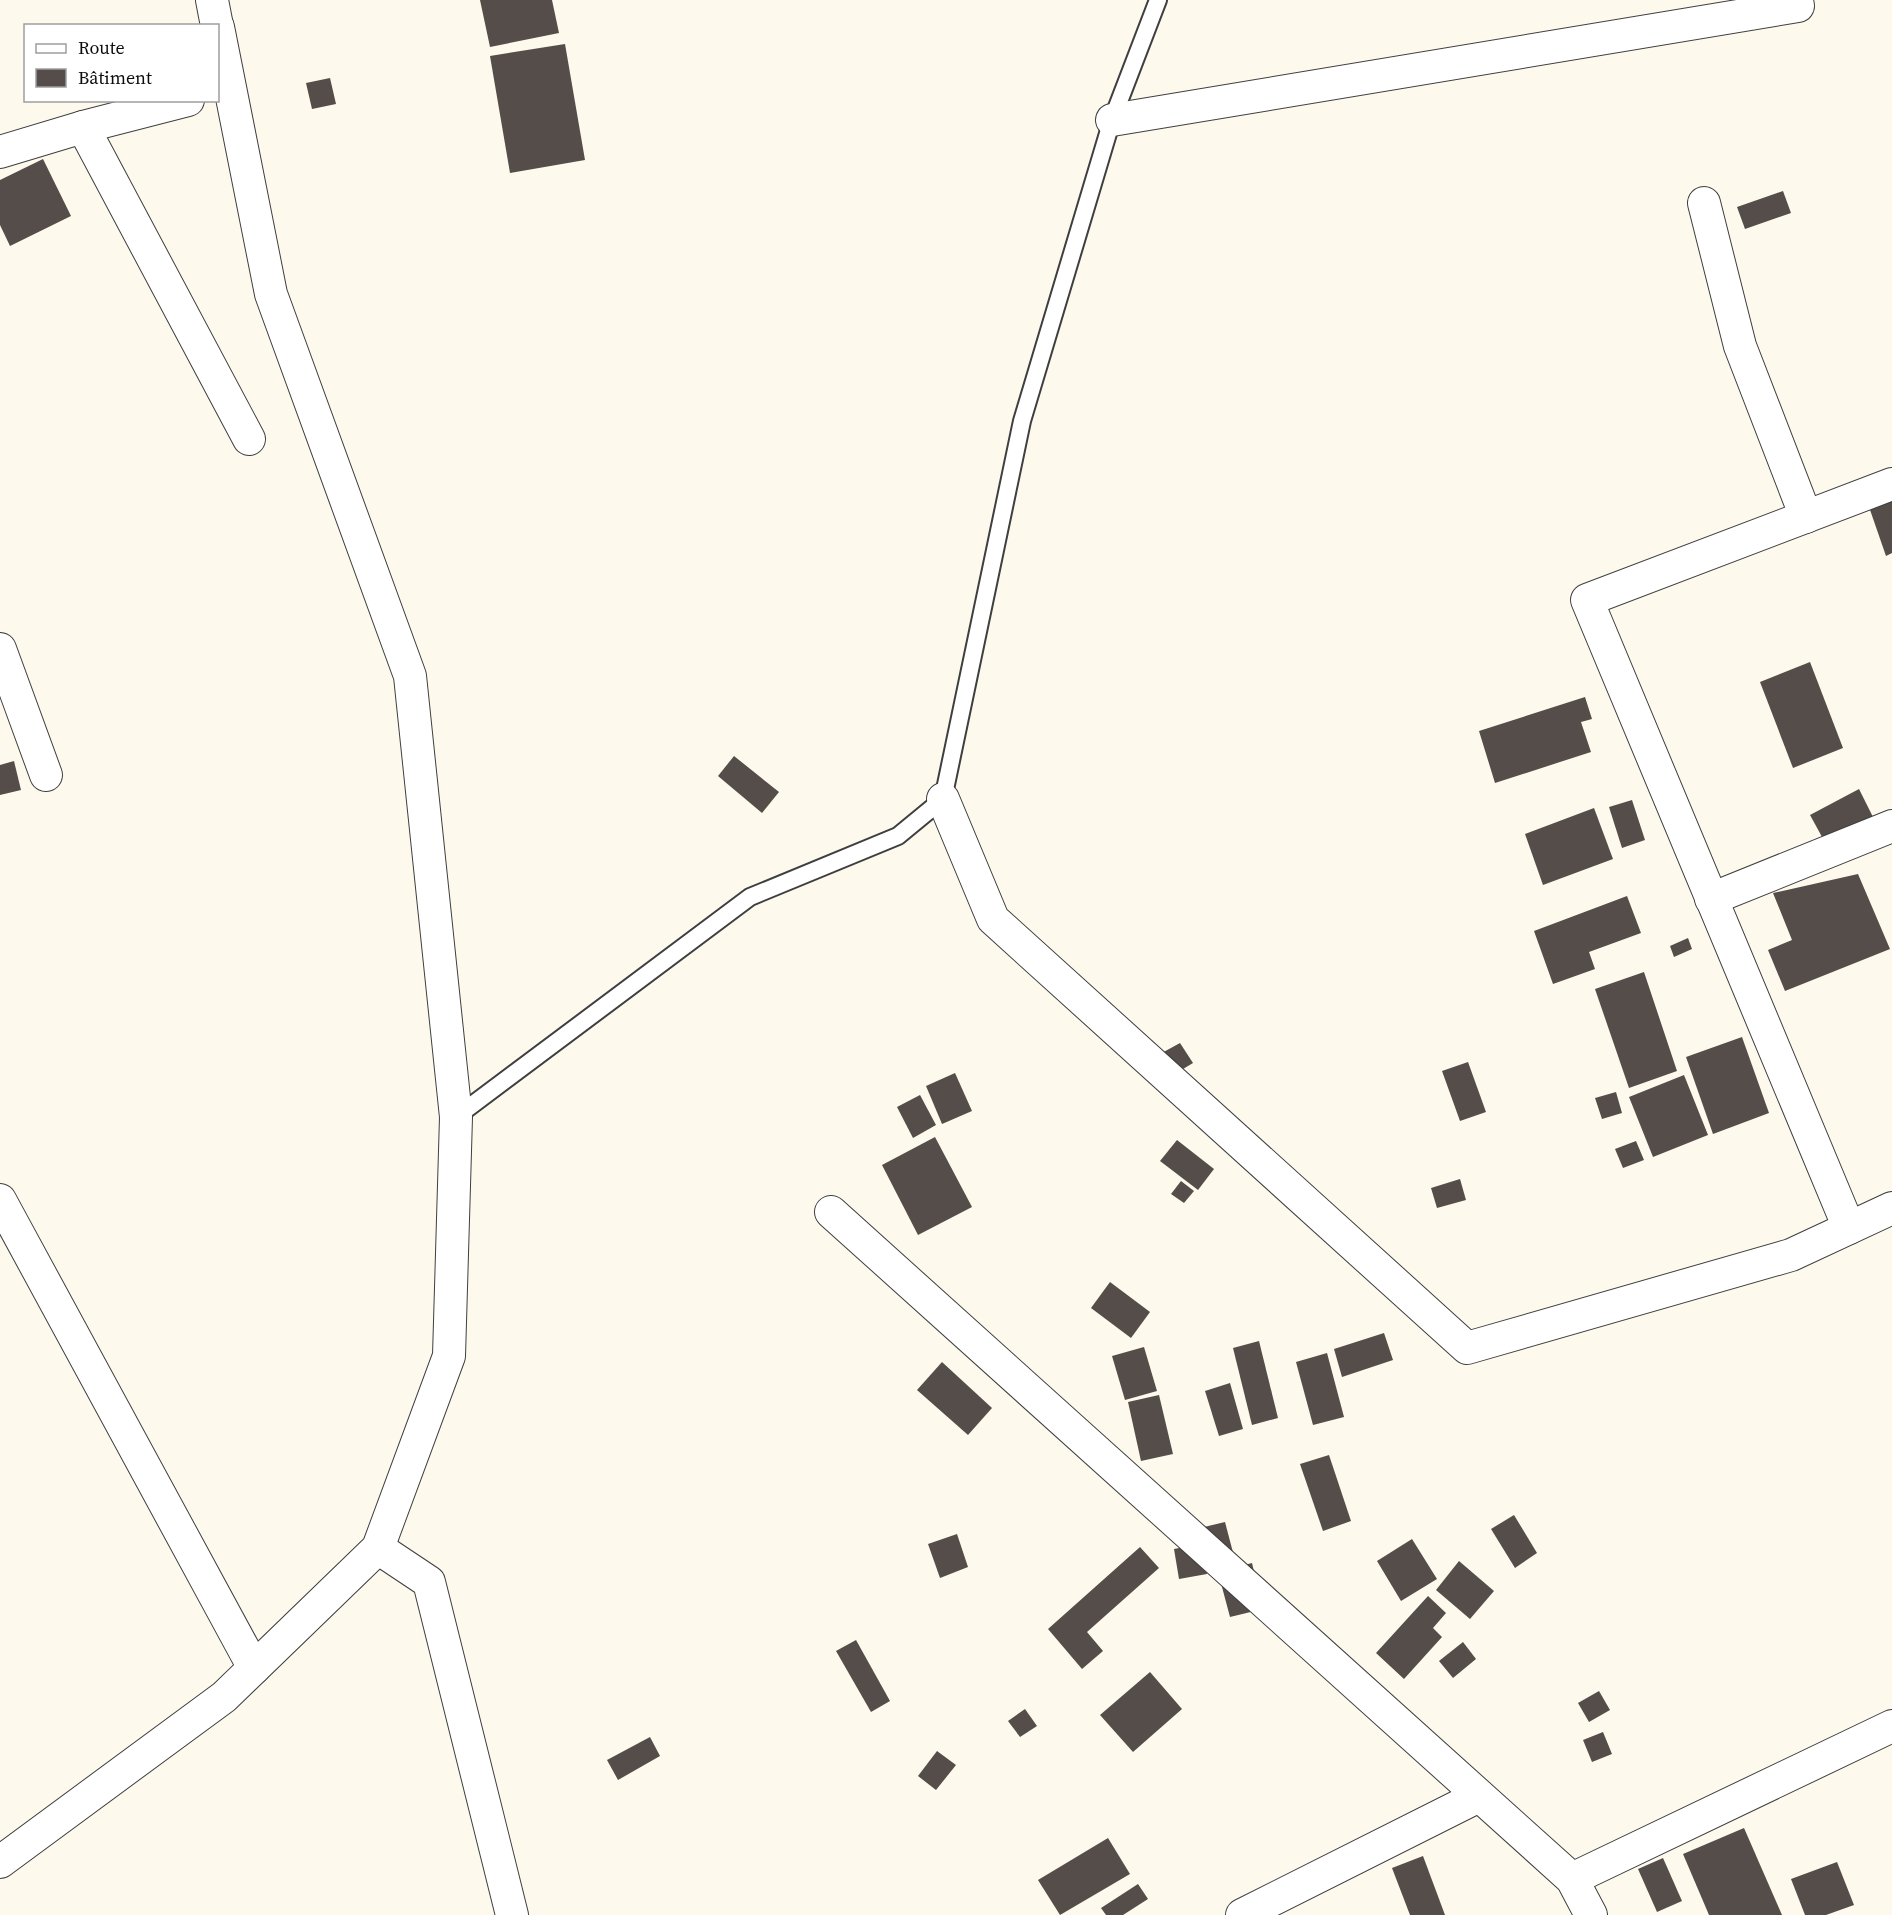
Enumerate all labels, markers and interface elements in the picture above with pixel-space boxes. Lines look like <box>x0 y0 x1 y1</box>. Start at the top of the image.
legend <box>24 24 219 102</box>
text: Route <box>78 35 125 60</box>
text: Bâtiment <box>78 65 152 90</box>

